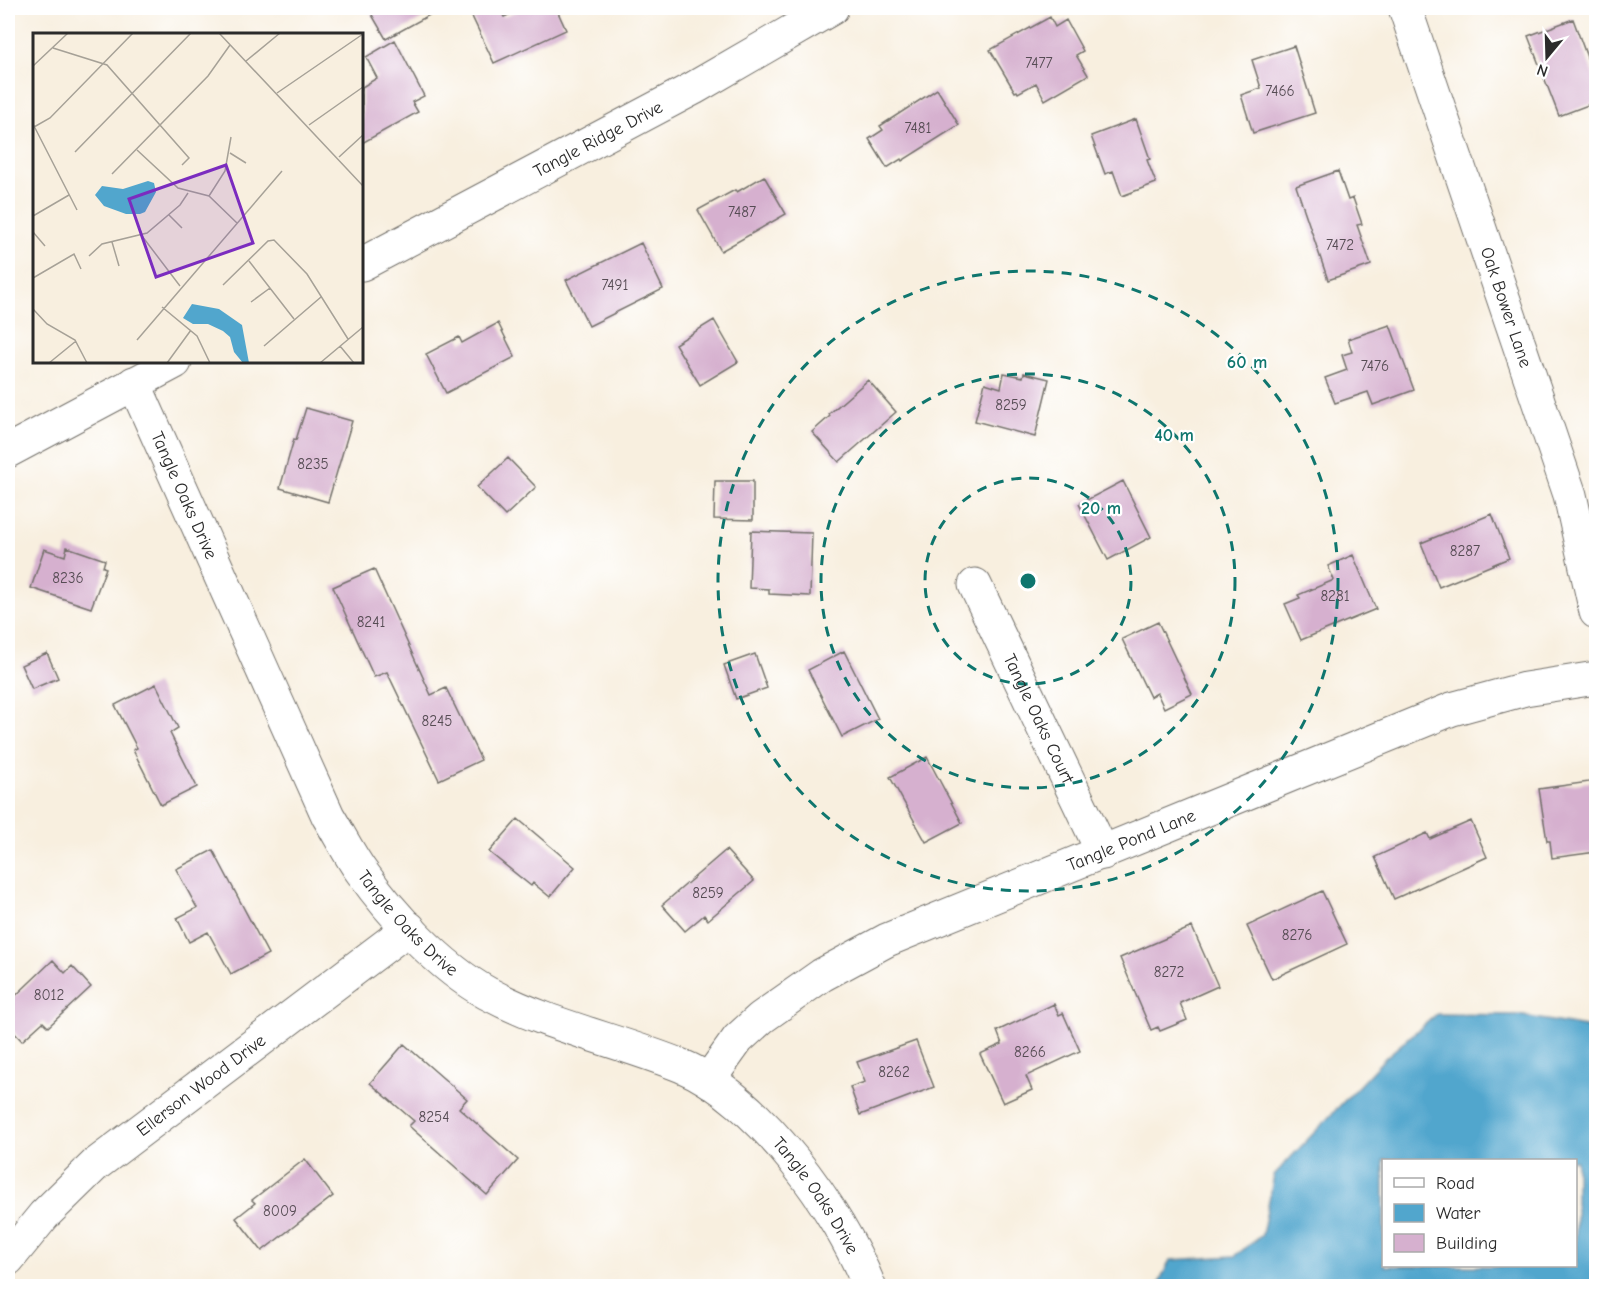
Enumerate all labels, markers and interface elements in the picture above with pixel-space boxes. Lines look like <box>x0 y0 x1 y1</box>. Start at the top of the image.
north arrow <box>1517 27 1577 87</box>
inset map <box>33 33 363 363</box>
house number: 7477 <box>1025 54 1053 72</box>
text: N <box>1535 60 1550 80</box>
house number: 7466 <box>1265 82 1295 100</box>
street label: Tangle Ridge Drive <box>530 96 666 182</box>
house number: 7481 <box>905 119 931 137</box>
house number: 7487 <box>728 203 756 221</box>
house number: 7472 <box>1326 236 1354 254</box>
street label: Oak Bower Lane <box>1476 244 1537 370</box>
house number: 7491 <box>601 276 629 294</box>
text: 60 m <box>1227 352 1267 373</box>
house number: 7476 <box>1361 357 1389 375</box>
house number: 8259 <box>995 396 1027 414</box>
text: 40 m <box>1154 425 1194 446</box>
street label: Tangle Oaks Drive <box>147 428 222 562</box>
house number: 8235 <box>297 455 329 473</box>
text: 20 m <box>1081 498 1121 519</box>
house number: 8287 <box>1450 542 1480 560</box>
house number: 8236 <box>52 569 84 587</box>
centre of rings <box>1018 571 1038 591</box>
house number: 8281 <box>1320 587 1350 605</box>
house number: 8241 <box>357 613 385 631</box>
street label: Tangle Oaks Court <box>999 651 1079 787</box>
house number: 8245 <box>422 712 452 730</box>
street label: Tangle Pond Lane <box>1064 805 1199 876</box>
street label: Tangle Oaks Drive <box>353 866 462 980</box>
house number: 8259 <box>692 884 724 902</box>
house number: 8276 <box>1282 926 1312 944</box>
house number: 8272 <box>1154 963 1184 981</box>
house number: 8012 <box>34 986 64 1004</box>
street label: Ellerson Wood Drive <box>132 1030 270 1140</box>
house number: 8266 <box>1014 1043 1046 1061</box>
house number: 8262 <box>878 1063 910 1081</box>
house number: 8254 <box>419 1108 449 1126</box>
street label: Tangle Oaks Drive <box>768 1133 863 1258</box>
legend <box>1382 1159 1577 1267</box>
text: Road <box>1436 1173 1475 1194</box>
house number: 8009 <box>263 1202 297 1220</box>
text: Water <box>1436 1203 1481 1224</box>
text: Building <box>1436 1233 1498 1254</box>

